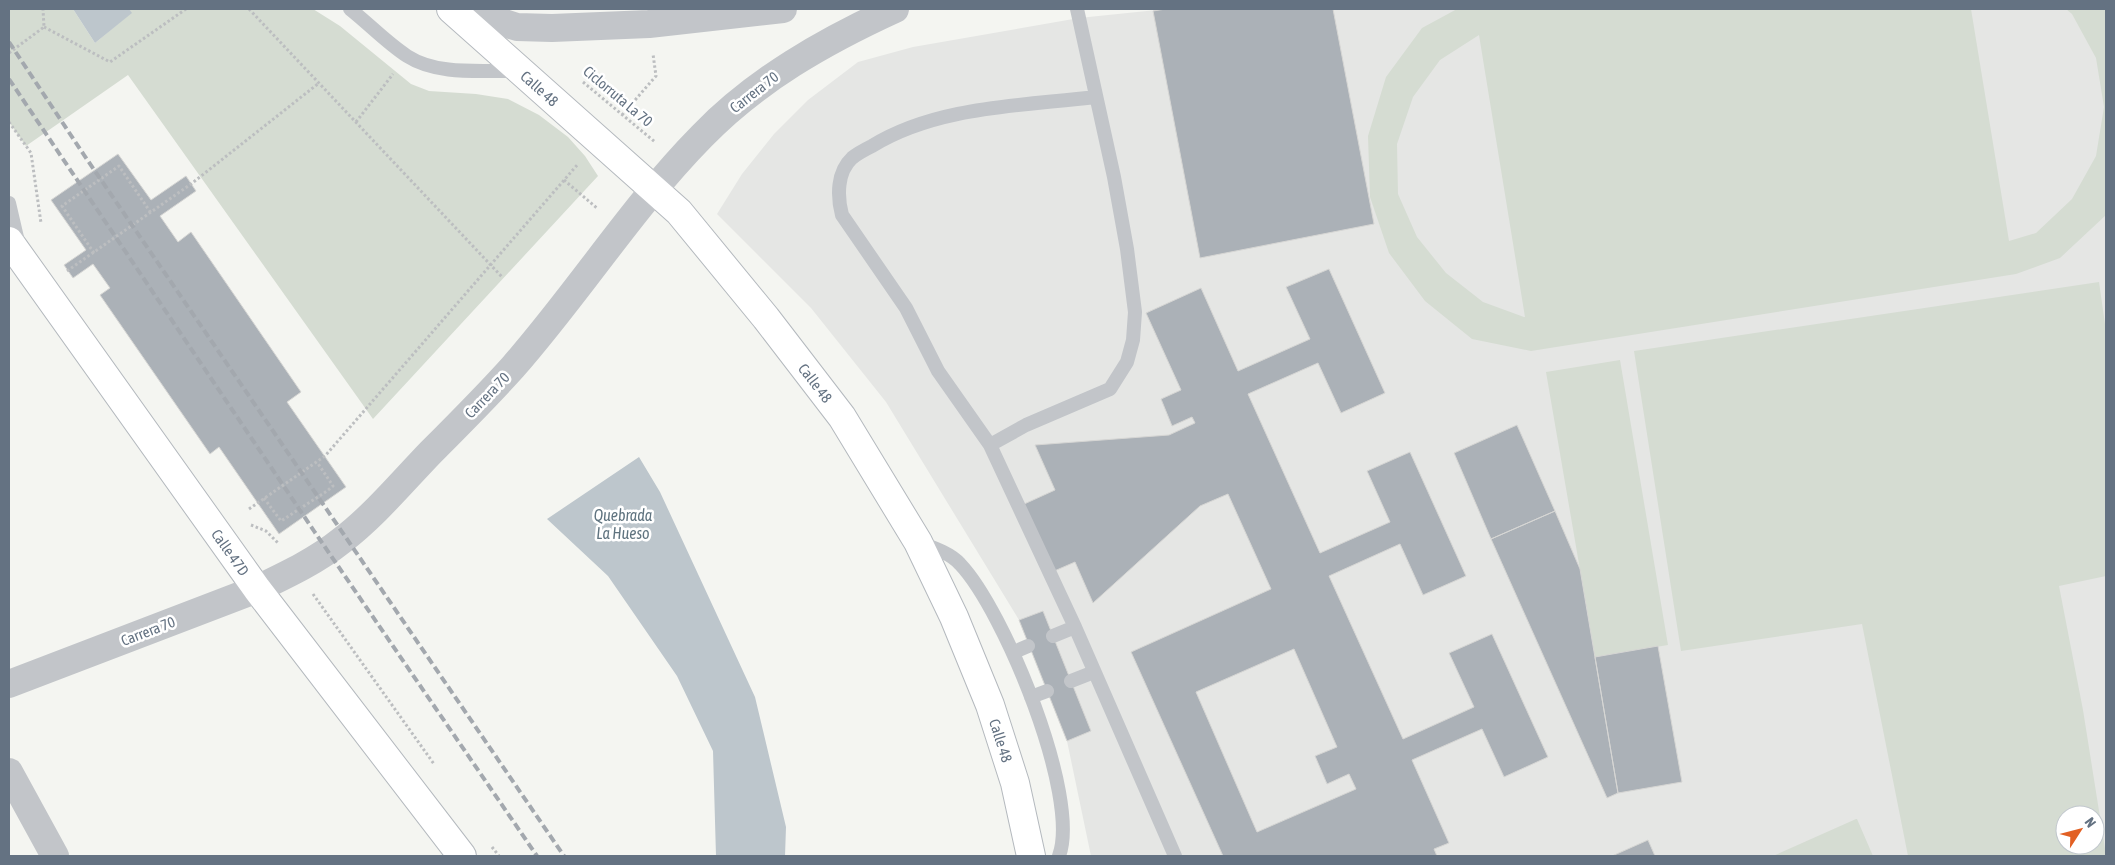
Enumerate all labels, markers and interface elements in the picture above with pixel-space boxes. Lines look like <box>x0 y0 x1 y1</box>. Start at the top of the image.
street label: Ciclorruta La 70 <box>580 62 656 130</box>
street label: Calle 48 <box>518 67 562 109</box>
street label: Carrera 70 <box>726 68 782 116</box>
street label: Calle 48 <box>795 360 836 406</box>
street label: Carrera 70 <box>461 369 513 421</box>
water label: Quebrada La Hueso <box>594 506 653 542</box>
street label: Calle 47D <box>208 526 253 579</box>
street label: Carrera 70 <box>119 613 177 649</box>
street label: Calle 48 <box>986 717 1016 764</box>
north arrow <box>2055 805 2105 855</box>
text: N <box>2082 814 2099 830</box>

